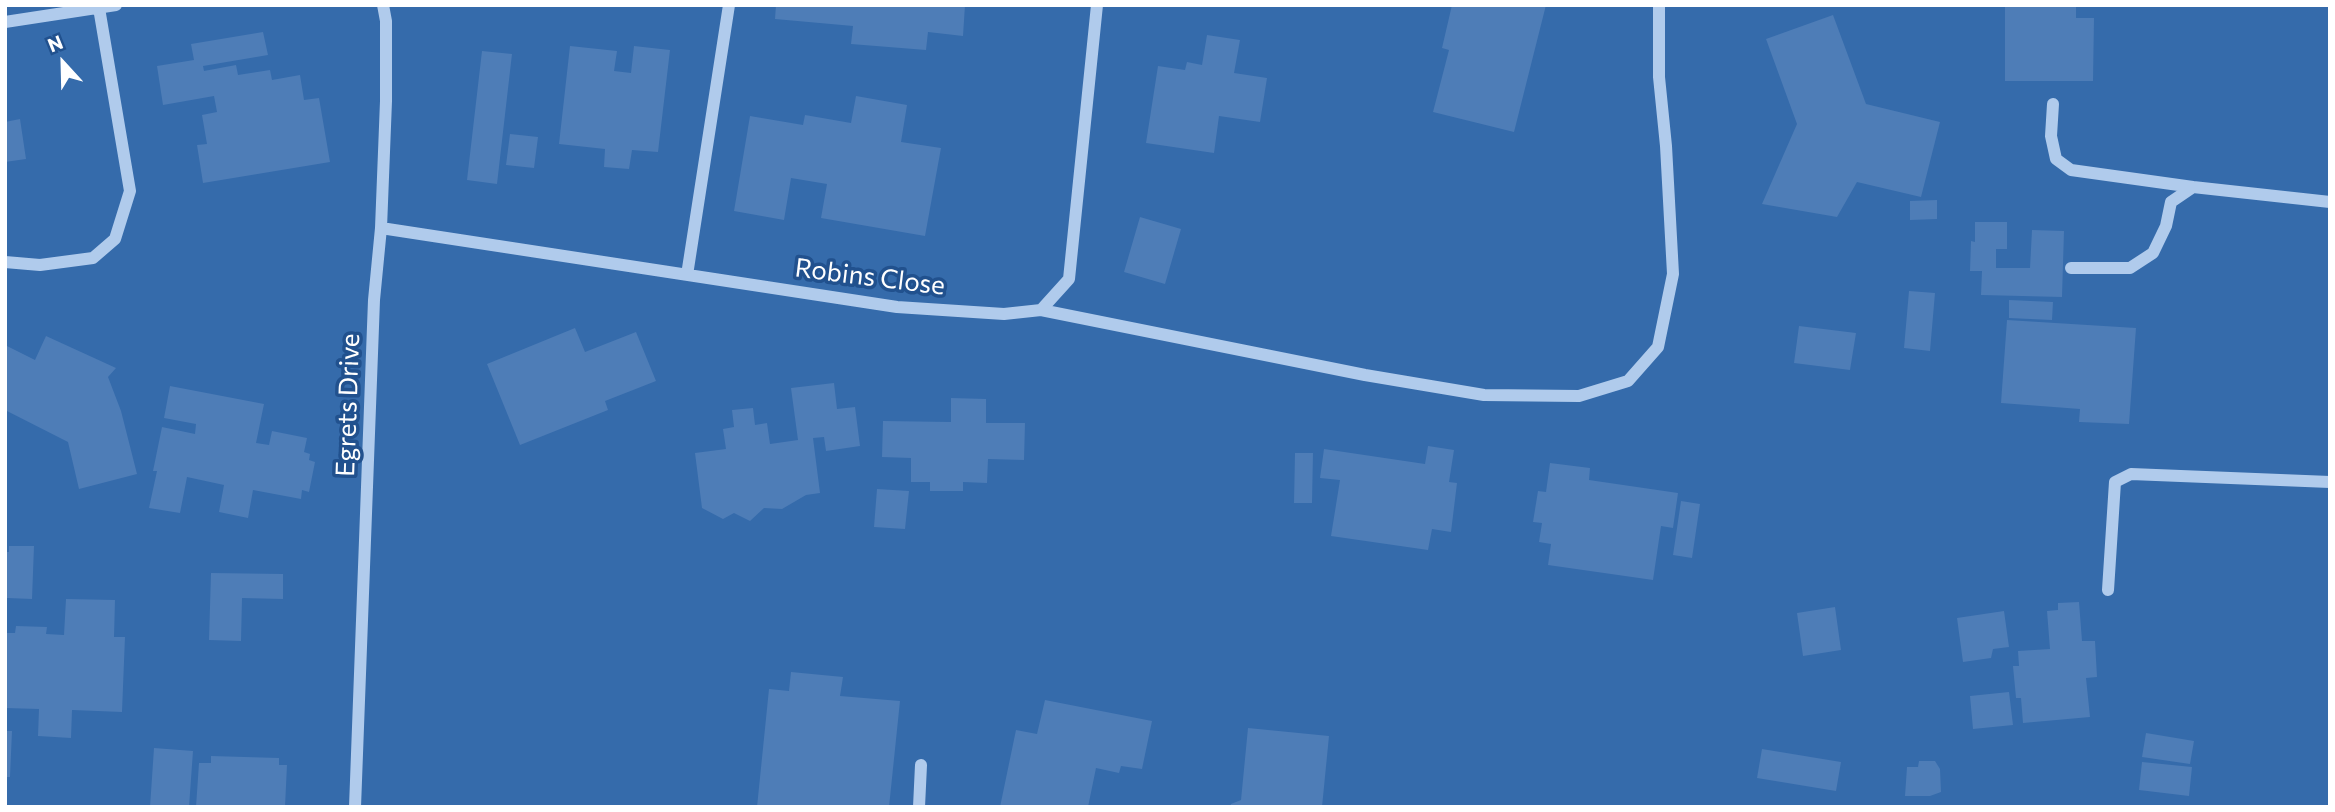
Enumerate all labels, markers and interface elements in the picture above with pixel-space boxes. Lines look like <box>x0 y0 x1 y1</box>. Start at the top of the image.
north arrow <box>28 28 98 98</box>
text: N <box>44 30 66 56</box>
street label: Robins Close <box>793 252 947 302</box>
street label: Egrets Drive <box>330 333 366 477</box>

